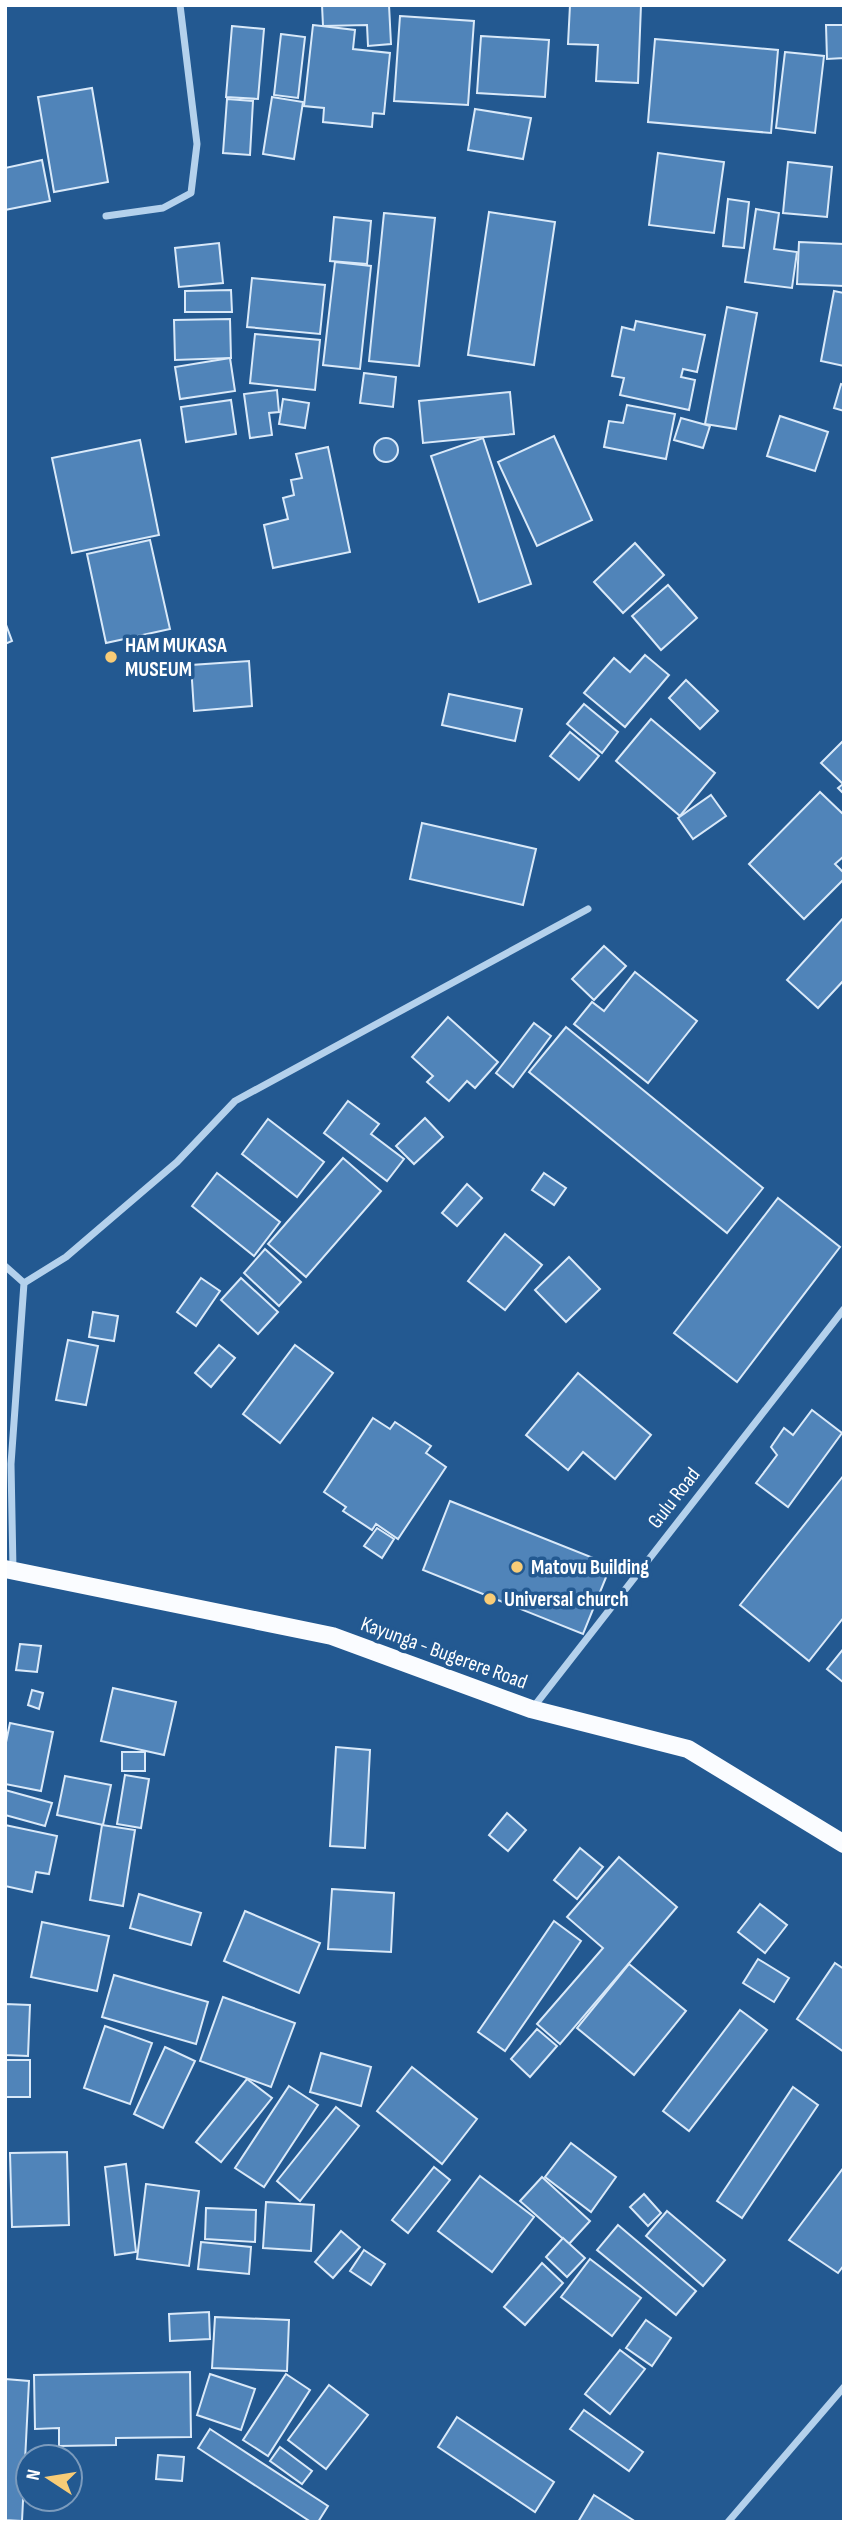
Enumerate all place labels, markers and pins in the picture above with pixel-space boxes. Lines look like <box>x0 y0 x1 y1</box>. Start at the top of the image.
place label: HAM MUKASA MUSEUM <box>125 633 228 682</box>
marker: HAM MUKASA MUSEUM <box>103 649 119 665</box>
place label: Matovu Building <box>531 1555 649 1580</box>
marker: Matovu Building <box>509 1559 525 1575</box>
place label: Universal church <box>504 1587 629 1612</box>
marker: Universal church <box>482 1591 498 1607</box>

